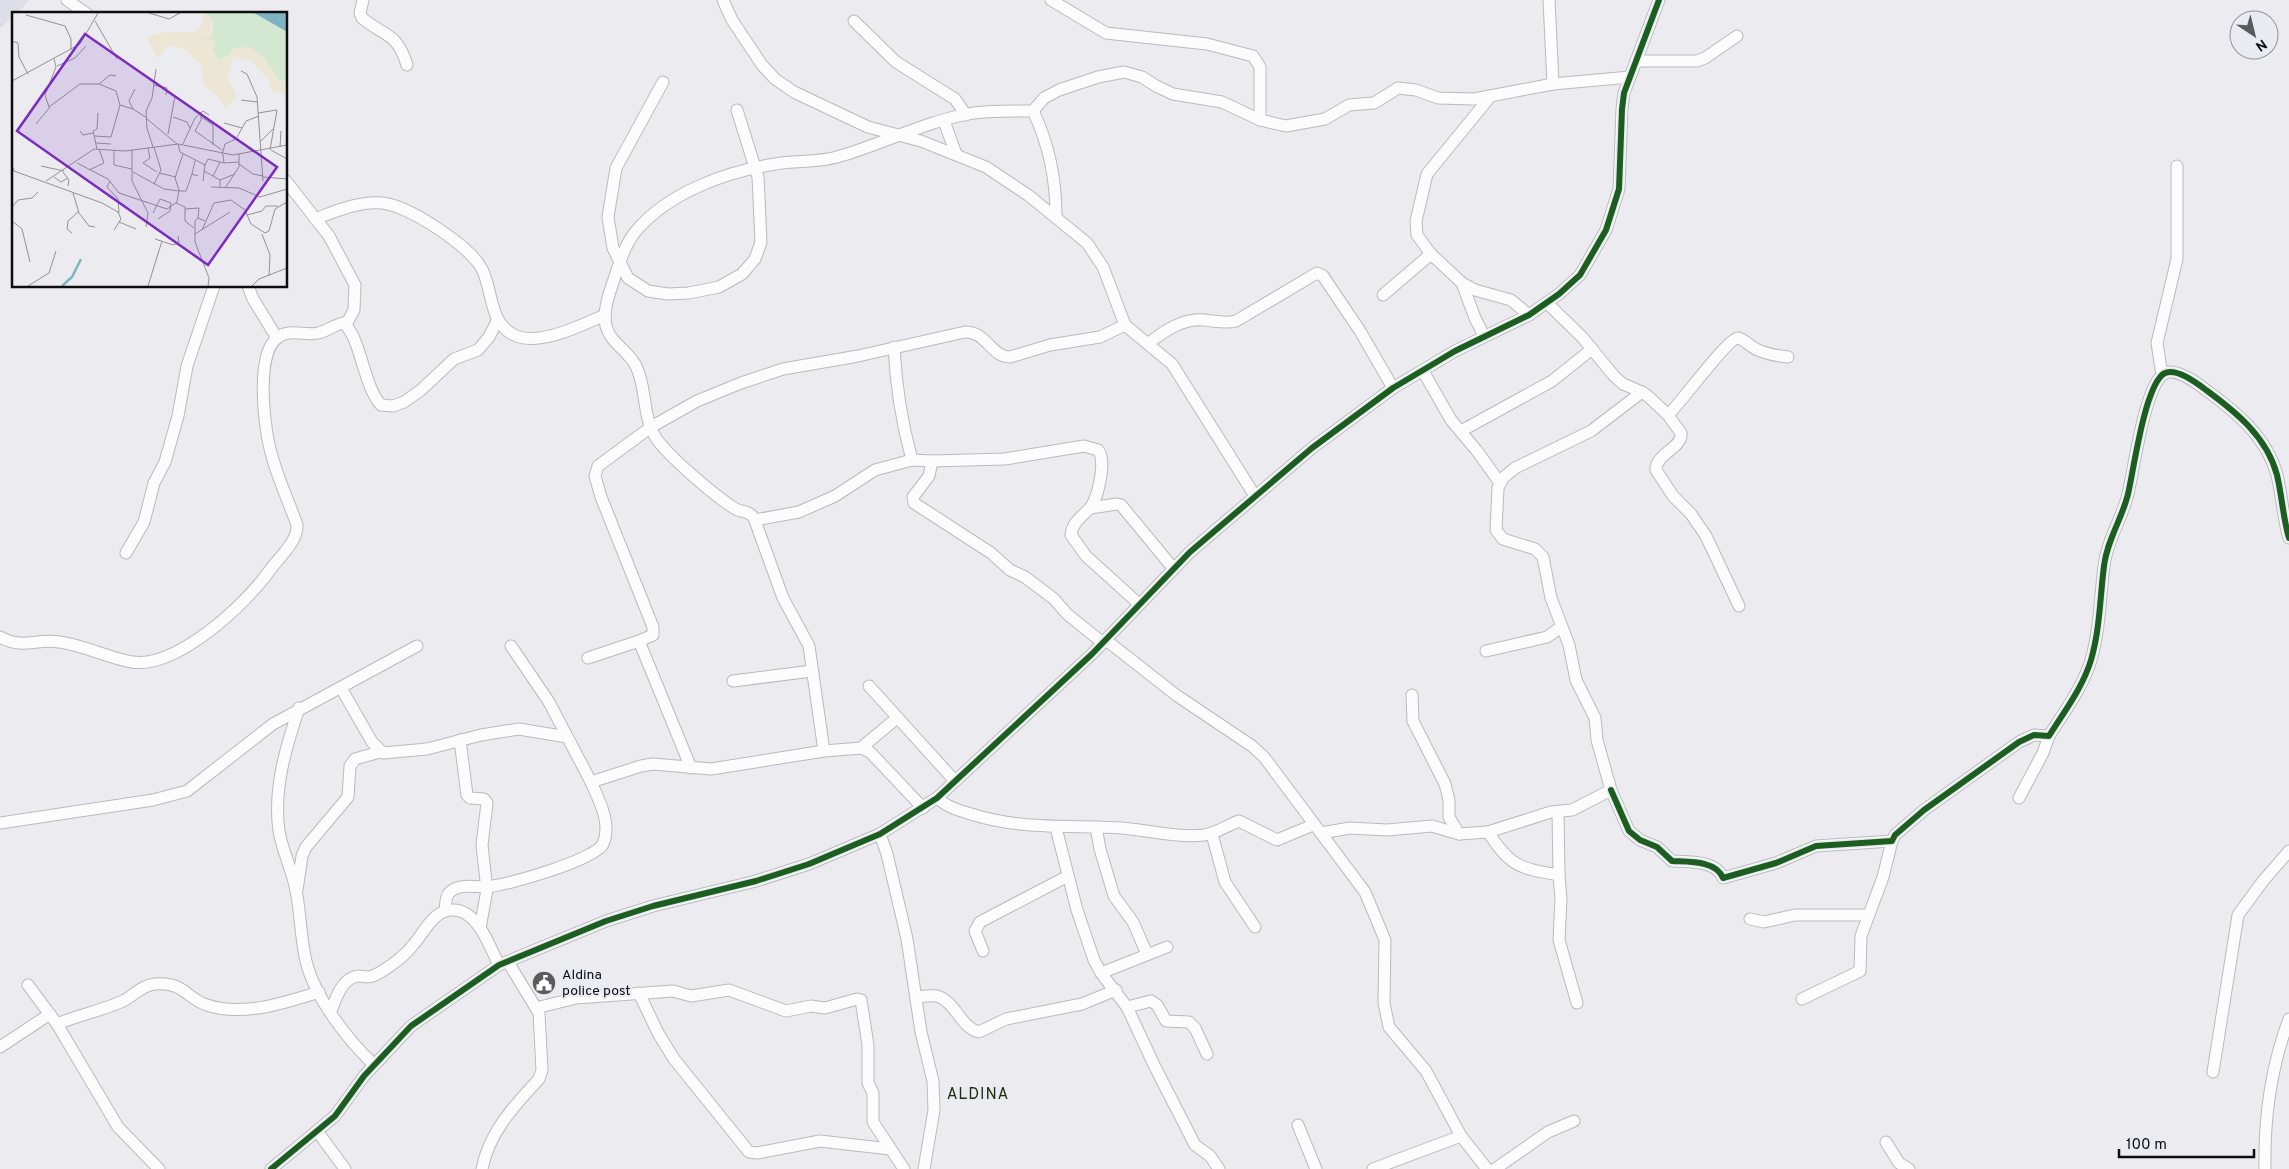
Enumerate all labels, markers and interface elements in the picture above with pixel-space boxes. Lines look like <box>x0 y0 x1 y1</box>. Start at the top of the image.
north arrow <box>2229 10 2279 60</box>
inset map <box>12 12 288 288</box>
text: N <box>2252 35 2270 54</box>
place label: Aldina police post <box>562 967 631 1000</box>
public building icon: Aldina police post <box>531 970 557 996</box>
district label: ALDINA <box>947 1085 1009 1105</box>
scale bar <box>2119 1126 2254 1158</box>
text: 100 m <box>2126 1136 2167 1155</box>

